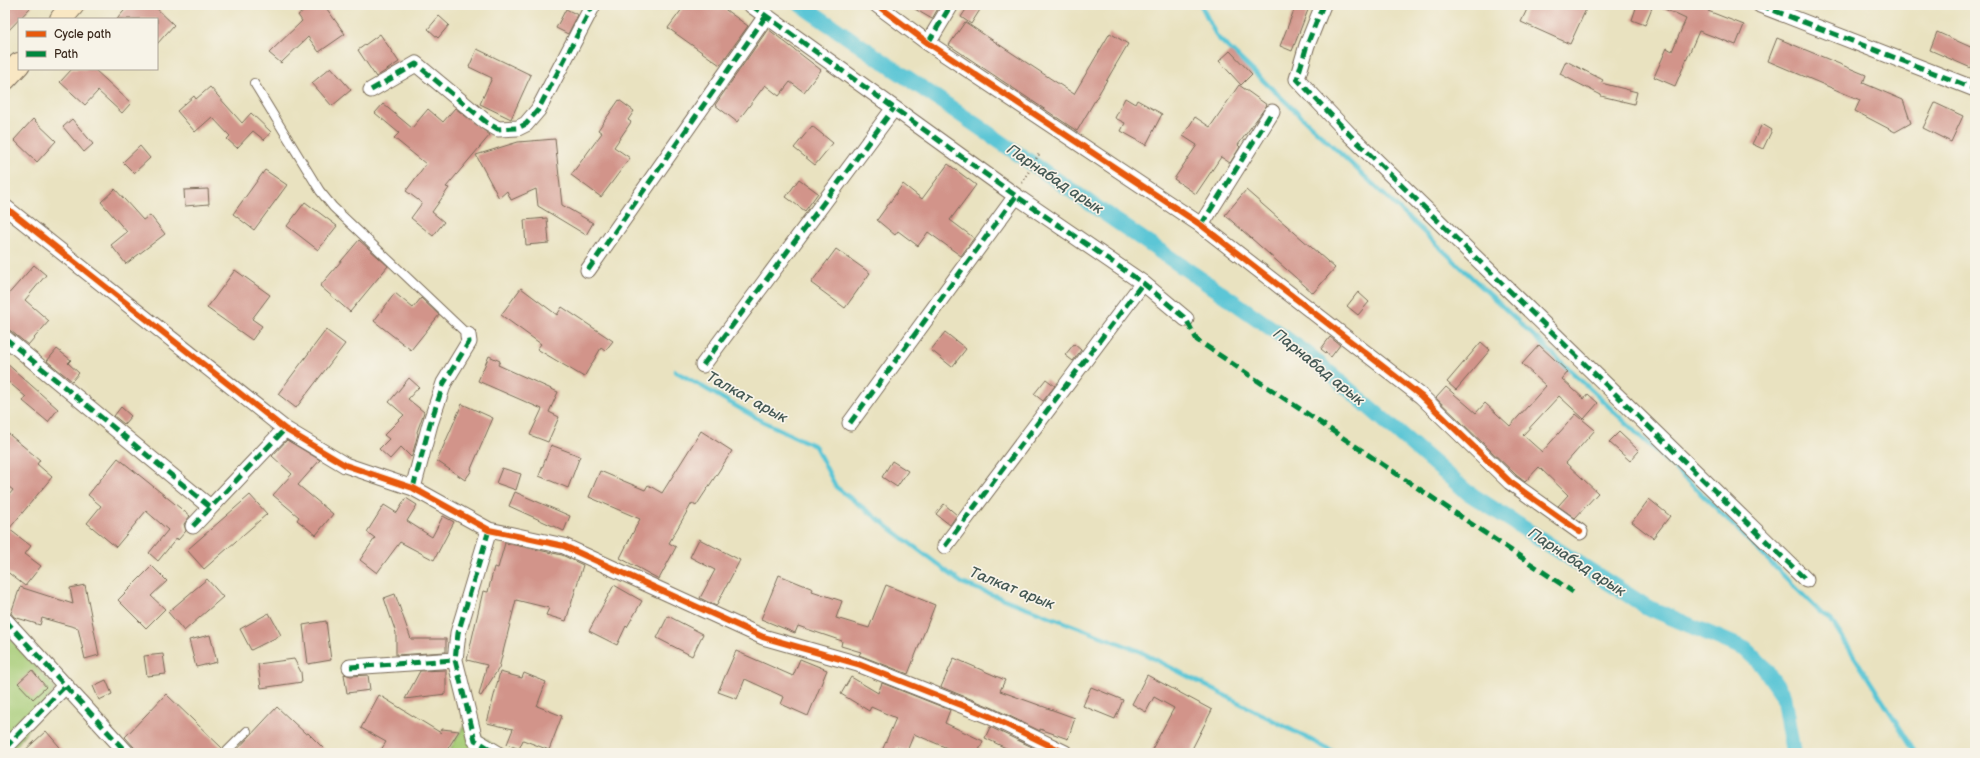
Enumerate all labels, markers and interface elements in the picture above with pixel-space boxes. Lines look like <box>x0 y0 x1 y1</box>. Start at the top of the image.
legend <box>18 18 158 70</box>
text: Cycle path <box>54 27 111 42</box>
text: Path <box>54 47 79 62</box>
water label: Парнабад арык <box>1003 140 1107 219</box>
water label: Парнабад арык <box>1269 325 1369 411</box>
water label: Талкат арык <box>703 367 792 428</box>
water label: Парнабад арык <box>1524 524 1630 602</box>
water label: Талкат арык <box>966 563 1058 615</box>

